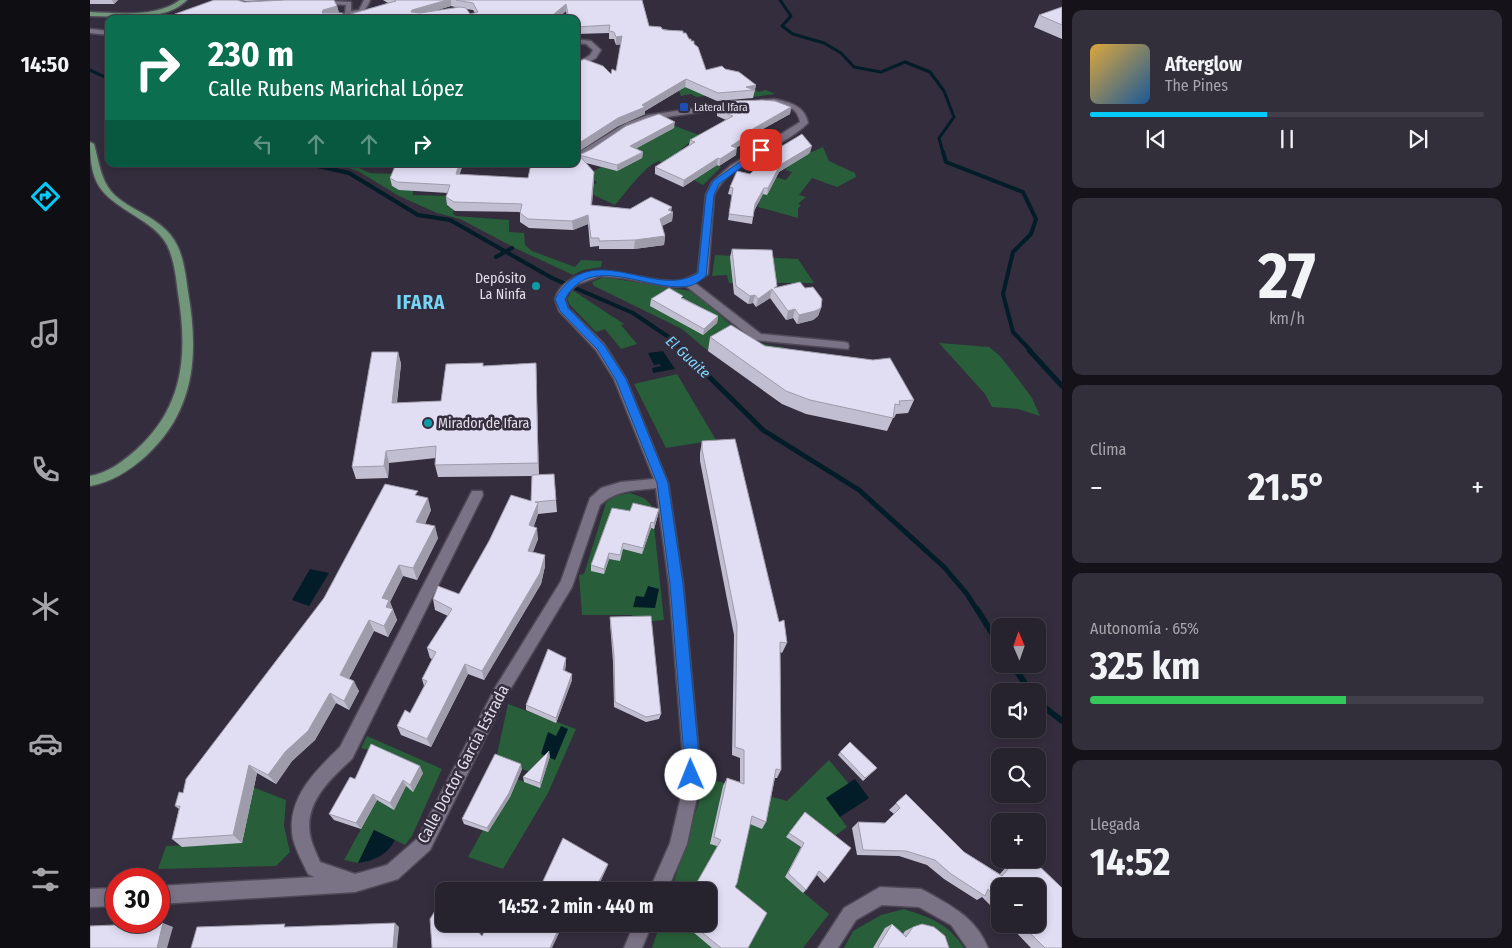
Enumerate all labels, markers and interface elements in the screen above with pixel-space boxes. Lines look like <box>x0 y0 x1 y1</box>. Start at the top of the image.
text: 230 m <box>208 33 294 75</box>
icon: right <box>125 35 190 100</box>
text: 14:50 <box>21 51 69 78</box>
text: Afterglow <box>1165 53 1242 76</box>
text: Calle Rubens Marichal López <box>208 75 463 102</box>
text: The Pines <box>1165 76 1228 95</box>
marker: Lateral Ifara <box>678 101 690 113</box>
place label: Lateral Ifara <box>694 101 748 114</box>
icon: previous <box>1142 125 1170 153</box>
icon: pause <box>1273 125 1301 153</box>
icon: next <box>1404 125 1432 153</box>
pin <box>740 129 782 171</box>
icon: left <box>249 130 277 158</box>
icon: ahead <box>302 130 330 158</box>
icon: ahead <box>355 130 383 158</box>
icon: right <box>408 130 436 158</box>
icon: arrive <box>747 136 775 164</box>
icon: directions <box>28 179 63 214</box>
text: 27 <box>1258 237 1316 315</box>
place label: Depósito La Ninfa <box>475 270 526 303</box>
marker: Depósito La Ninfa <box>530 280 542 292</box>
district label: IFARA <box>397 291 445 314</box>
text: km/h <box>1269 309 1305 328</box>
icon: music <box>28 316 63 351</box>
water label: El Guaite <box>662 332 714 382</box>
place label: Mirador de Ifara <box>438 415 530 432</box>
marker: Mirador de Ifara <box>422 417 434 429</box>
text: Clima <box>1090 440 1126 459</box>
icon: phone <box>28 452 63 487</box>
text: 21.5° <box>1248 464 1326 510</box>
text: − <box>1090 471 1103 504</box>
text: + <box>1471 471 1484 504</box>
icon: climate <box>28 589 63 624</box>
north arrow <box>991 618 1046 672</box>
map controls <box>991 618 1046 933</box>
text: Autonomía · 65% <box>1090 619 1199 638</box>
text: 325 km <box>1090 643 1200 689</box>
street label: Calle Doctor García Estrada <box>413 682 513 846</box>
button: sound <box>991 683 1046 738</box>
icon: car <box>28 726 63 761</box>
position arrow <box>664 748 716 800</box>
button: search <box>991 748 1046 803</box>
button: + <box>991 813 1046 868</box>
text: Llegada <box>1090 815 1140 834</box>
text: 14:52 <box>1090 839 1170 885</box>
icon: filters <box>28 862 63 897</box>
speed limit sign: 30 <box>105 868 170 933</box>
button: − <box>991 878 1046 933</box>
text: 14:52 · 2 min · 440 m <box>498 895 654 918</box>

